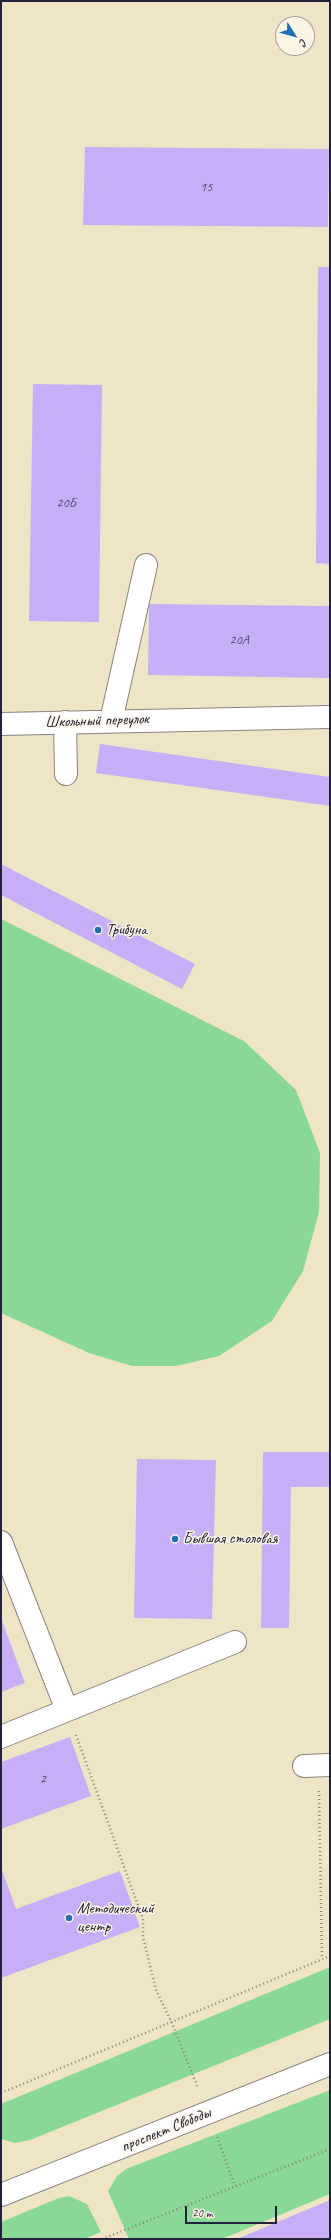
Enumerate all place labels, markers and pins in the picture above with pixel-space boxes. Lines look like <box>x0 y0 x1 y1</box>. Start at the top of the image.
place label: Трибуна <box>106 920 147 940</box>
marker: Трибуна <box>93 925 103 935</box>
place label: Бывшая столовая <box>183 1529 278 1549</box>
marker: Бывшая столовая <box>170 1534 180 1544</box>
place label: Методический центр <box>77 1899 154 1937</box>
marker: Методический центр <box>64 1913 74 1923</box>

